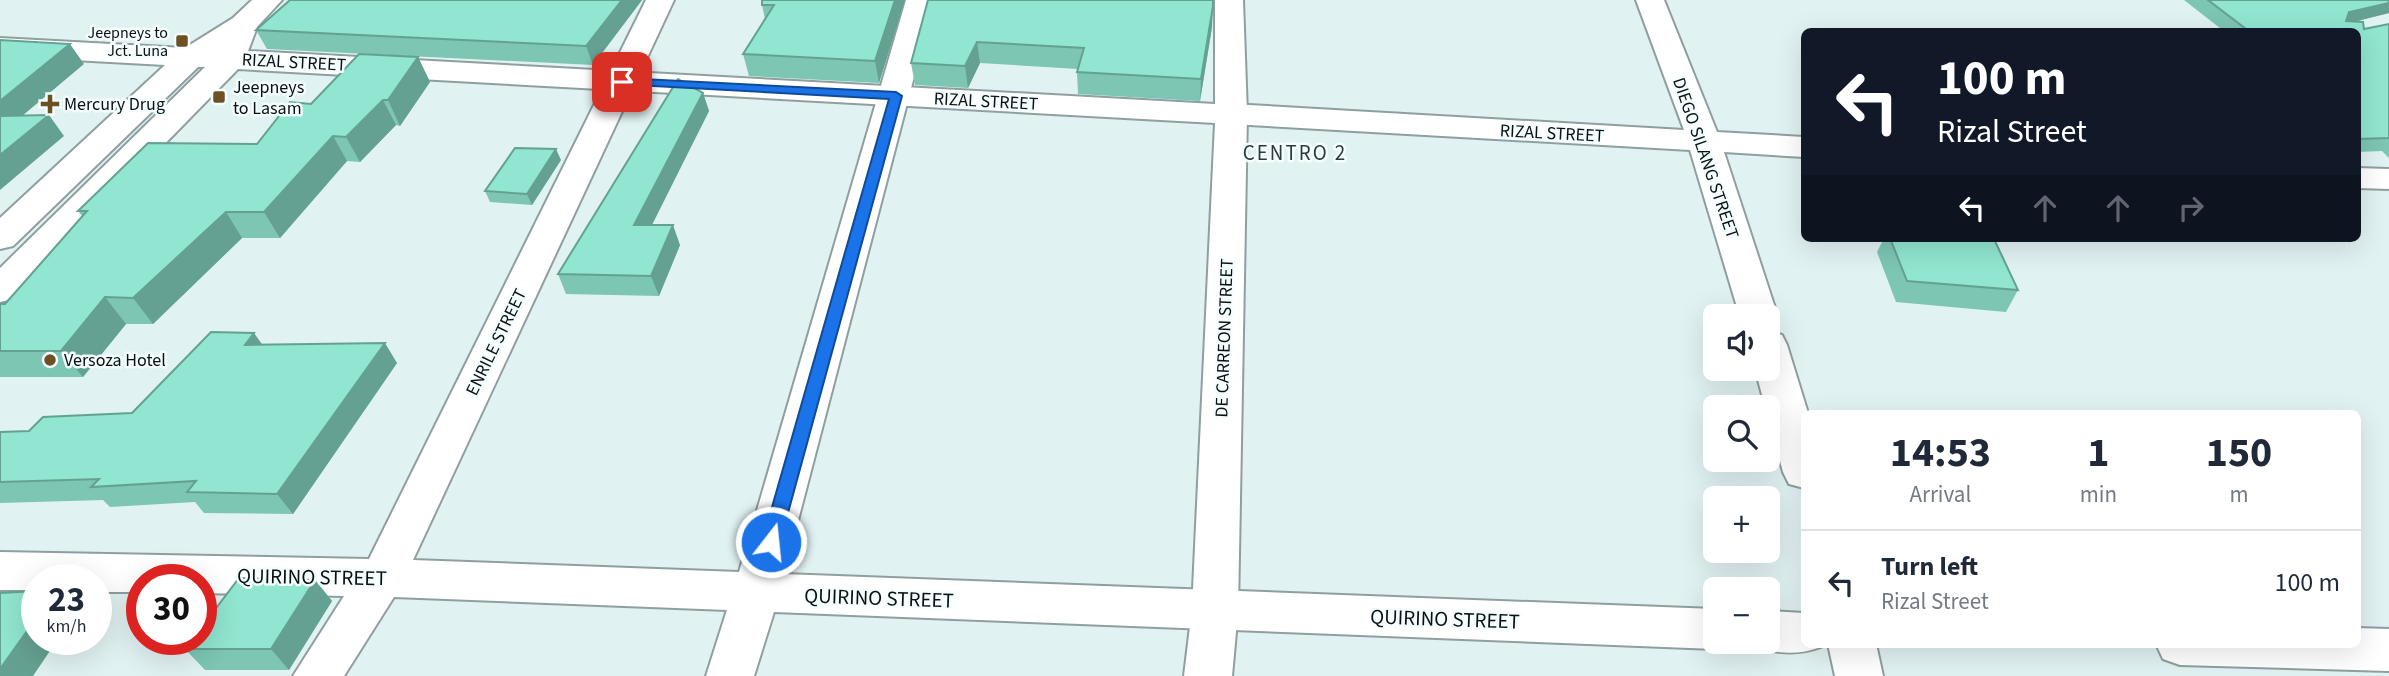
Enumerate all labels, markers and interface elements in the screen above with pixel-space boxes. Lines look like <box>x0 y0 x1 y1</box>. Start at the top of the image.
place label: Jeepneys to Jct. Luna <box>88 22 168 62</box>
marker: Jeepneys to Jct. Luna <box>174 33 190 49</box>
text: 100 m <box>1937 44 2066 114</box>
street label: RIZAL STREET <box>241 47 347 78</box>
pin <box>592 52 652 112</box>
icon: left <box>1822 56 1913 147</box>
icon: arrive <box>603 63 641 101</box>
street label: DIEGO SILANG STREET <box>1666 74 1745 242</box>
place label: Jeepneys to Lasam <box>233 75 304 121</box>
street label: RIZAL STREET <box>933 86 1039 117</box>
marker: Jeepneys to Lasam <box>211 89 227 105</box>
place label: Mercury Drug <box>64 92 165 117</box>
marker: Mercury Drug <box>42 96 58 112</box>
text: Rizal Street <box>1937 109 2087 155</box>
street label: RIZAL STREET <box>1499 118 1605 149</box>
district label: CENTRO 2 <box>1243 138 1347 168</box>
icon: left <box>1953 189 1991 227</box>
icon: ahead <box>2026 189 2064 227</box>
icon: ahead <box>2099 189 2137 227</box>
icon: right <box>2172 189 2210 227</box>
street label: DE CARREON STREET <box>1209 258 1240 418</box>
street label: ENRILE STREET <box>460 284 533 400</box>
map controls <box>1703 304 1780 654</box>
button: sound <box>1703 304 1780 381</box>
place label: Versoza Hotel <box>64 348 166 373</box>
marker: Versoza Hotel <box>42 352 58 368</box>
button: search <box>1703 395 1780 472</box>
text: 14:53 <box>1890 423 1991 483</box>
text: 1 <box>2087 423 2109 483</box>
text: 150 <box>2206 423 2272 483</box>
text: Arrival <box>1909 478 1971 511</box>
text: min <box>2080 478 2117 511</box>
text: m <box>2229 478 2249 511</box>
button: + <box>1703 486 1780 563</box>
position arrow <box>734 505 808 579</box>
text: Turn left <box>1881 548 1978 585</box>
street label: QUIRINO STREET <box>237 561 387 593</box>
speed limit sign: 30 <box>126 564 217 655</box>
icon: left <box>1822 564 1860 602</box>
text: 100 m <box>2274 564 2340 601</box>
text: 23 <box>48 575 85 625</box>
button: − <box>1703 577 1780 654</box>
street label: QUIRINO STREET <box>804 580 954 616</box>
text: Rizal Street <box>1881 585 1989 618</box>
street label: QUIRINO STREET <box>1370 601 1520 637</box>
text: km/h <box>47 614 86 639</box>

